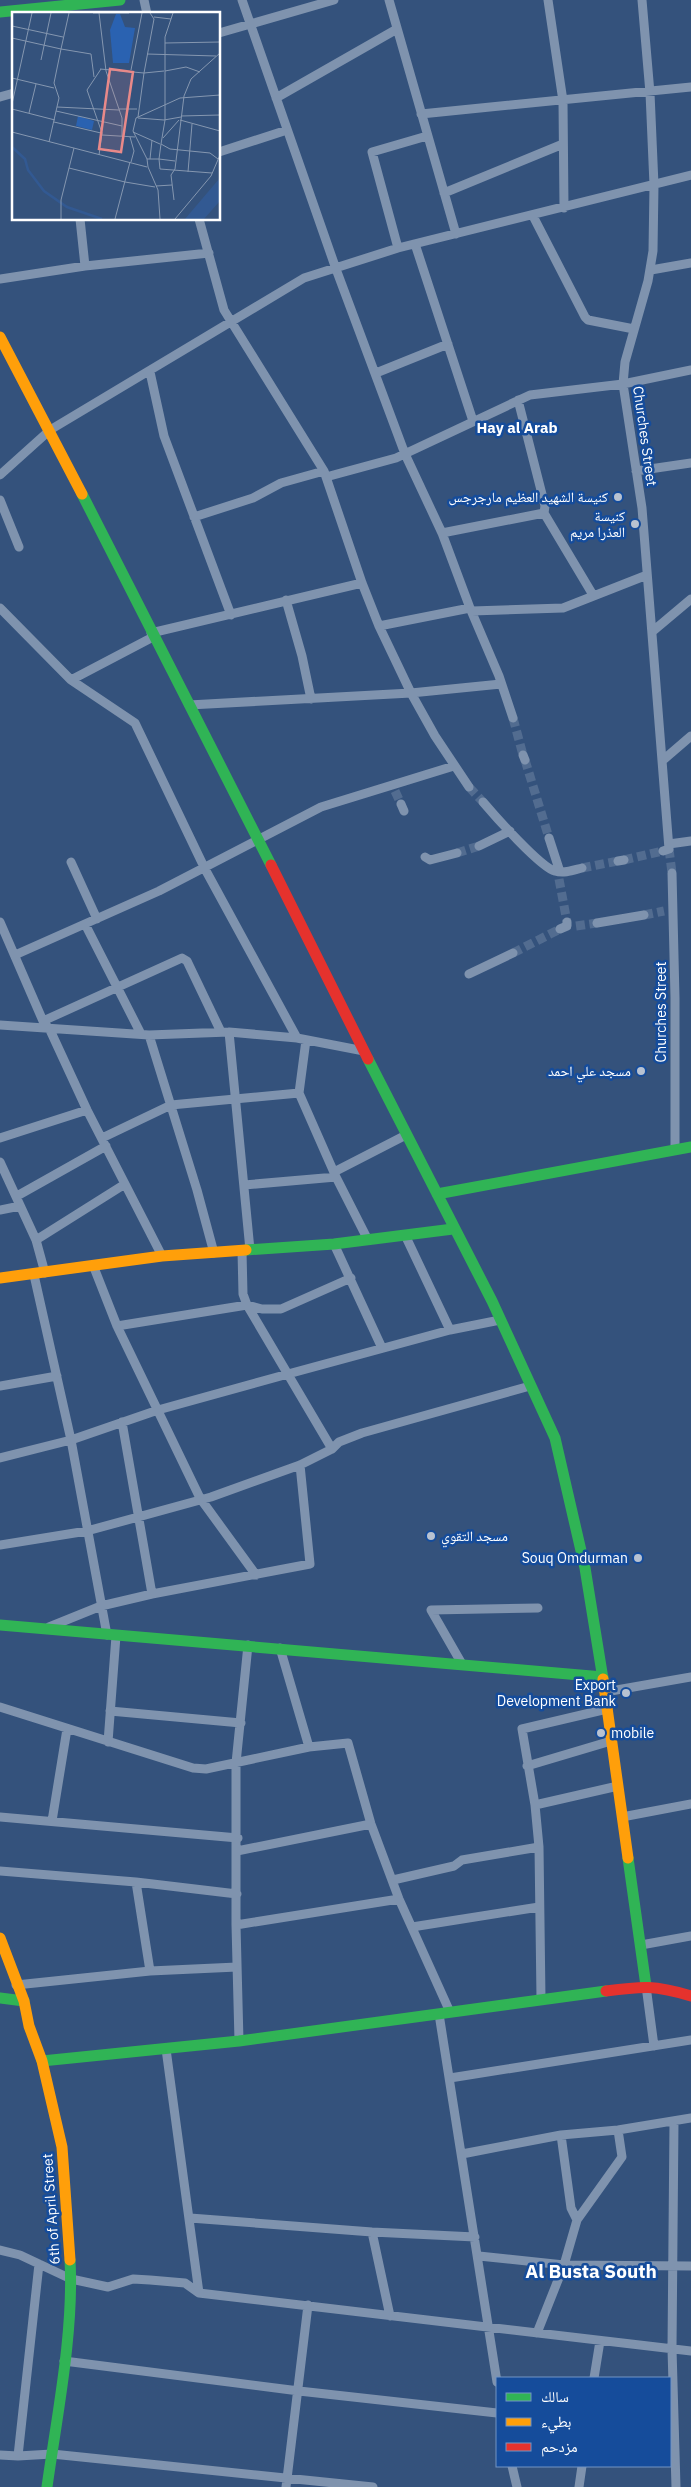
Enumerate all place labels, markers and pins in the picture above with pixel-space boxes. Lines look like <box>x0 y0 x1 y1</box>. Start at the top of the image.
place label: كنيسة الشهيد العظيم مارجرجس <box>449 488 608 507</box>
marker: كنيسة الشهيد العظيم مارجرجس <box>612 491 624 503</box>
place label: كنيسة العذرا مريم <box>570 507 625 542</box>
marker: كنيسة العذرا مريم <box>629 518 641 530</box>
place label: مسجد علي احمد <box>548 1062 631 1083</box>
marker: مسجد علي احمد <box>635 1065 647 1077</box>
place label: مسجد التقوي <box>441 1527 508 1548</box>
marker: مسجد التقوي <box>425 1530 437 1542</box>
place label: Souq Omdurman <box>522 1549 628 1567</box>
marker: Souq Omdurman <box>632 1552 644 1564</box>
place label: Export Development Bank <box>497 1676 617 1710</box>
marker: Export Development Bank <box>620 1687 632 1699</box>
place label: mobile <box>611 1724 654 1742</box>
marker: mobile <box>595 1727 607 1739</box>

